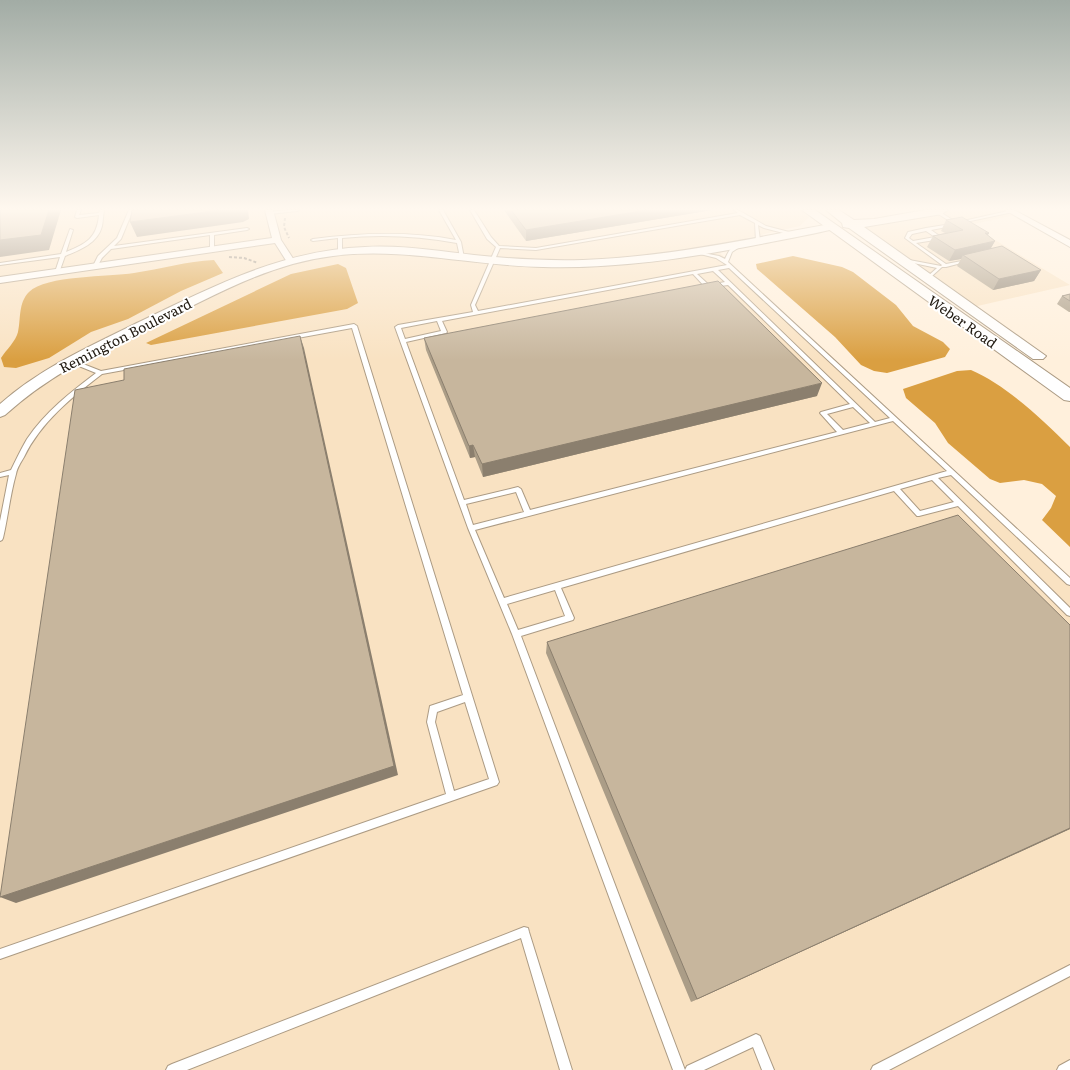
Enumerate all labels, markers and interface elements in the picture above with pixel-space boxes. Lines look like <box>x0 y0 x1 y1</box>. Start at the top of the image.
street label: Weber Road <box>925 290 1002 352</box>
street label: Remington Boulevard <box>55 293 195 377</box>

